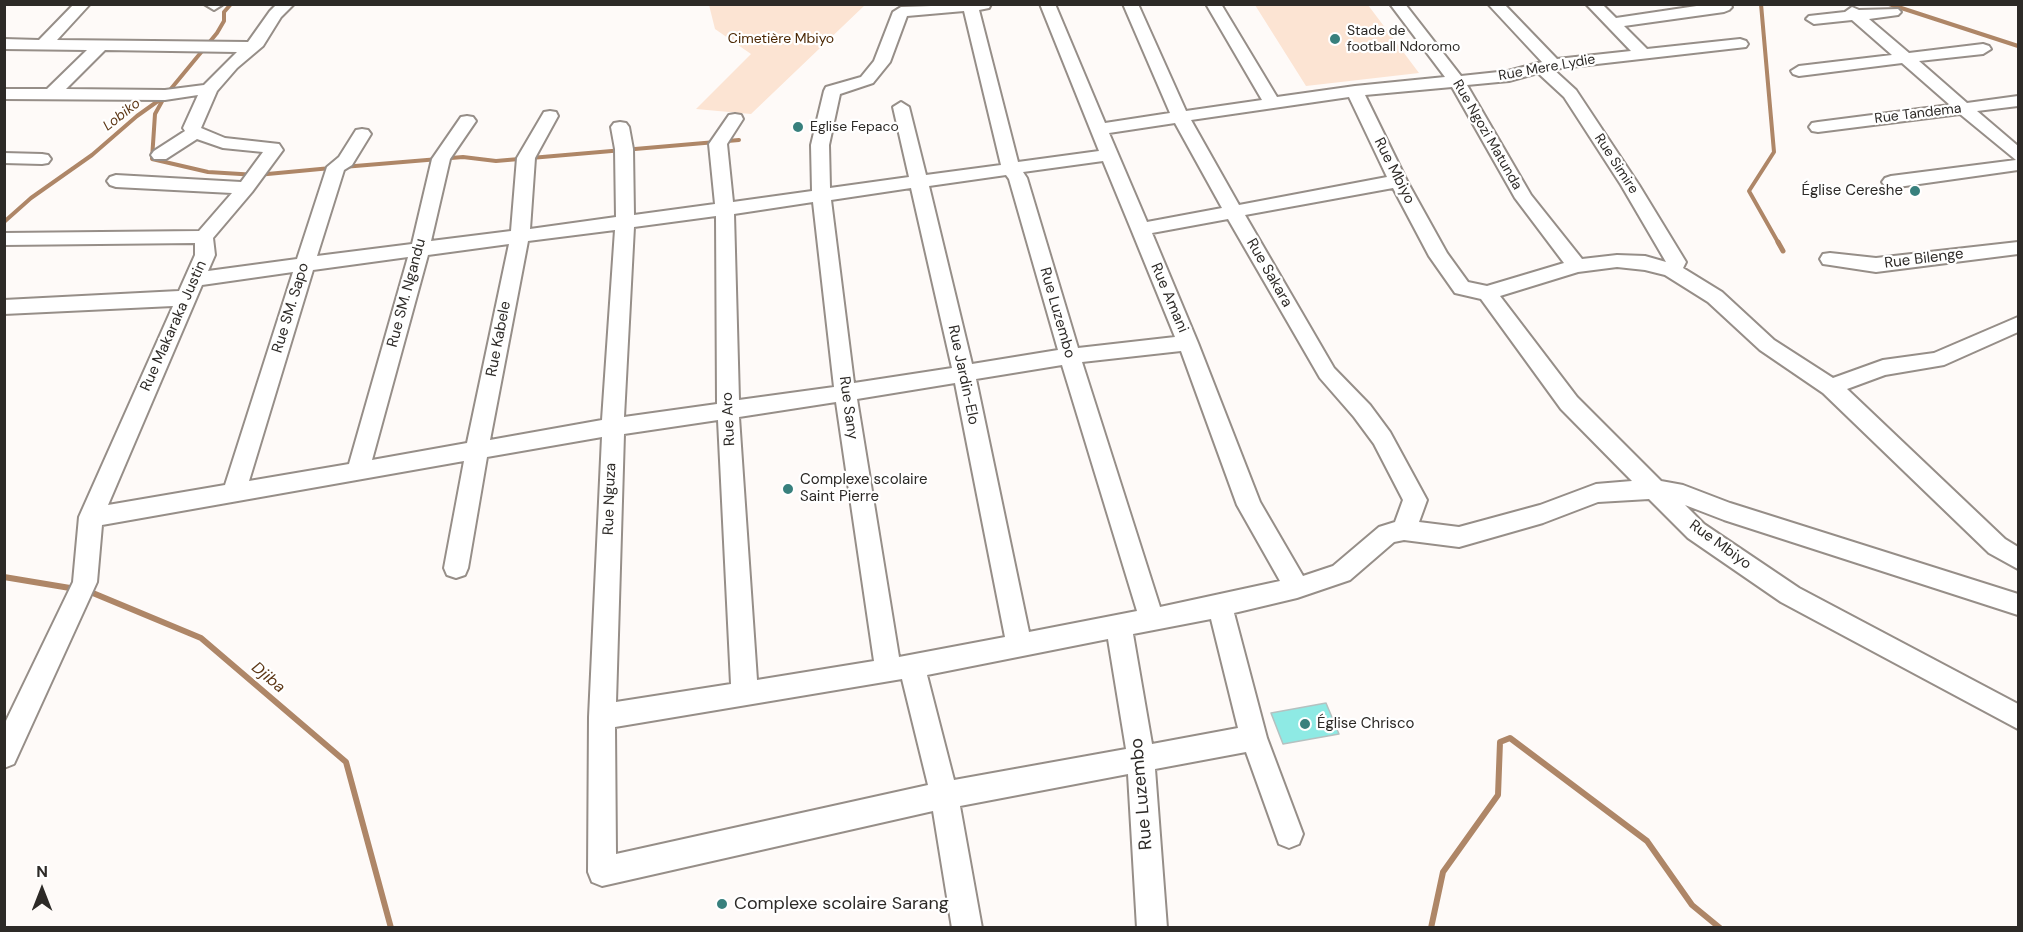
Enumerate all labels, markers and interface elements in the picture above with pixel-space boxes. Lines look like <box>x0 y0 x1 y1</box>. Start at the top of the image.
place label: Stade de football Ndoromo <box>1347 23 1460 56</box>
park label: Cimetière Mbiyo <box>728 31 834 47</box>
marker: Stade de football Ndoromo <box>1328 32 1342 46</box>
street label: Rue Mere Lydie <box>1497 51 1597 85</box>
street label: Rue Ngozi Matunda <box>1449 77 1525 193</box>
water label: Lobiko <box>100 95 144 135</box>
street label: Rue Tandema <box>1874 100 1962 128</box>
place label: Eglise Fepaco <box>810 119 899 135</box>
marker: Eglise Fepaco <box>791 120 805 134</box>
street label: Rue Simire <box>1590 131 1642 197</box>
street label: Rue Mbiyo <box>1370 135 1418 207</box>
place label: Église Cereshe <box>1801 182 1903 200</box>
marker: Église Cereshe <box>1908 184 1922 198</box>
street label: Rue Sakara <box>1242 235 1296 311</box>
street label: Rue SM. Ngandu <box>384 237 430 349</box>
street label: Rue Bilenge <box>1883 245 1965 273</box>
street label: Rue Makaraka Justin <box>137 258 211 394</box>
street label: Rue SM. Sapo <box>269 261 313 355</box>
street label: Rue Amani <box>1146 261 1192 335</box>
street label: Rue Luzembo <box>1035 266 1079 360</box>
street label: Rue Kabele <box>483 300 515 378</box>
street label: Rue Jardin-Elo <box>944 324 982 426</box>
street label: Rue Sany <box>835 375 861 441</box>
street label: Rue Aro <box>719 391 739 447</box>
street label: Rue Nguza <box>600 463 620 535</box>
place label: Complexe scolaire Saint Pierre <box>800 471 927 506</box>
marker: Complexe scolaire Saint Pierre <box>781 482 795 496</box>
street label: Rue Mbiyo <box>1686 517 1754 573</box>
water label: Djiba <box>247 659 289 697</box>
place label: Église Chrisco <box>1317 715 1414 733</box>
marker: Église Chrisco <box>1298 717 1312 731</box>
street label: Rue Luzembo <box>1126 737 1158 851</box>
north arrow <box>12 860 72 920</box>
text: N <box>36 861 48 882</box>
place label: Complexe scolaire Sarang <box>734 893 949 915</box>
marker: Complexe scolaire Sarang <box>715 897 729 911</box>

